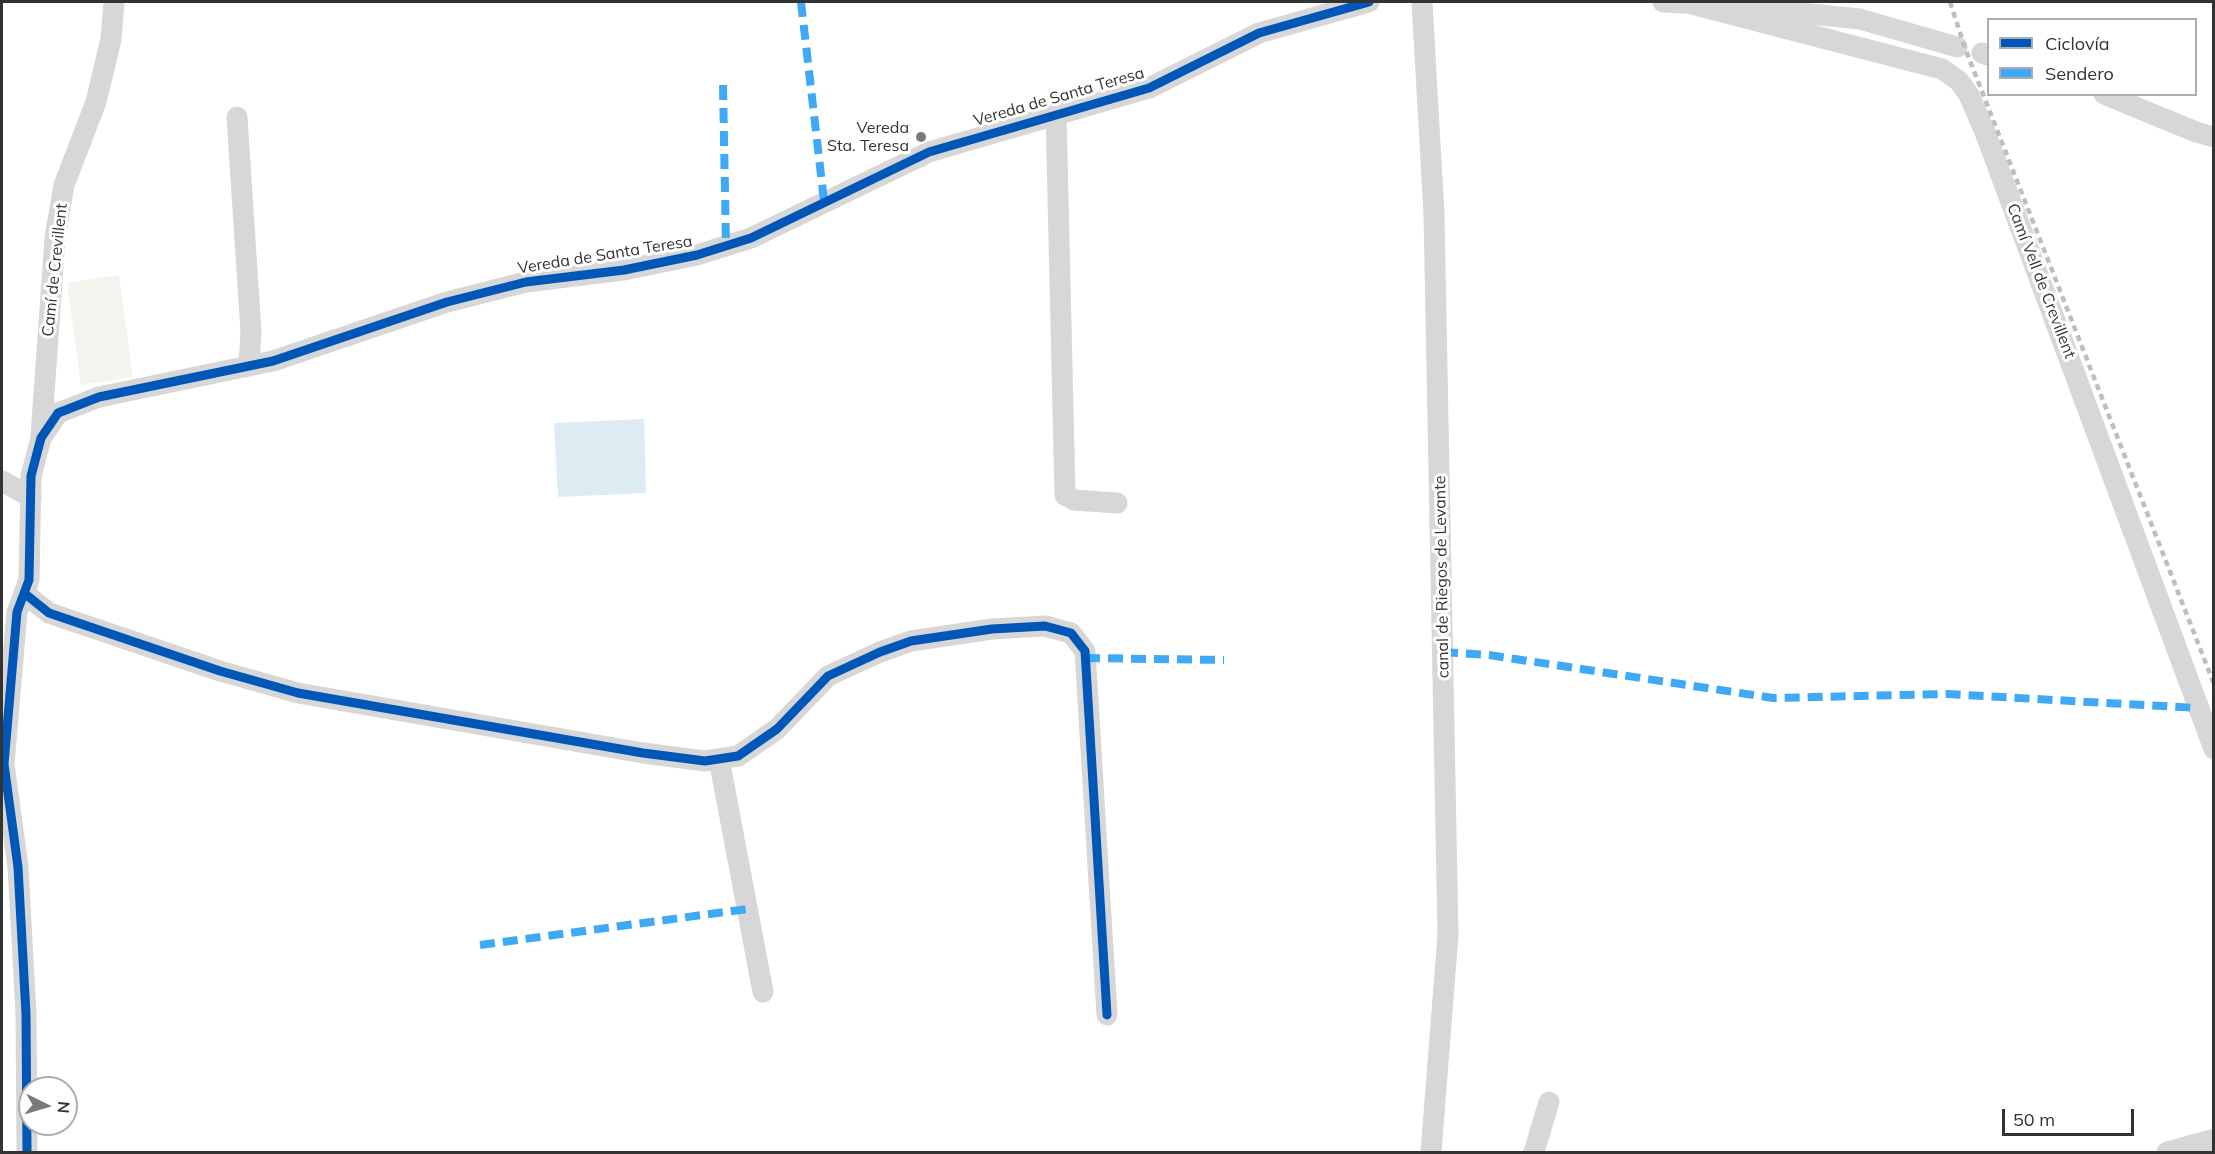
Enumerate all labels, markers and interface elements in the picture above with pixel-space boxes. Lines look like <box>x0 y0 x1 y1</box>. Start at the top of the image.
legend <box>1987 18 2197 96</box>
text: Ciclovía <box>2045 32 2110 55</box>
text: Sendero <box>2045 62 2114 85</box>
street label: Vereda de Santa Teresa <box>971 63 1147 131</box>
place label: Vereda Sta. Teresa <box>827 118 909 156</box>
marker: Vereda Sta. Teresa <box>914 130 928 144</box>
street label: Camí Vell de Crevillent <box>2003 201 2079 361</box>
street label: Camí de Crevillent <box>38 203 72 337</box>
street label: Vereda de Santa Teresa <box>516 232 694 278</box>
street label: canal de Riegos de Levante <box>1431 476 1453 678</box>
north arrow <box>18 1076 78 1136</box>
scale bar <box>2005 1097 2137 1135</box>
text: N <box>53 1100 74 1114</box>
text: 50 m <box>2013 1108 2055 1131</box>

